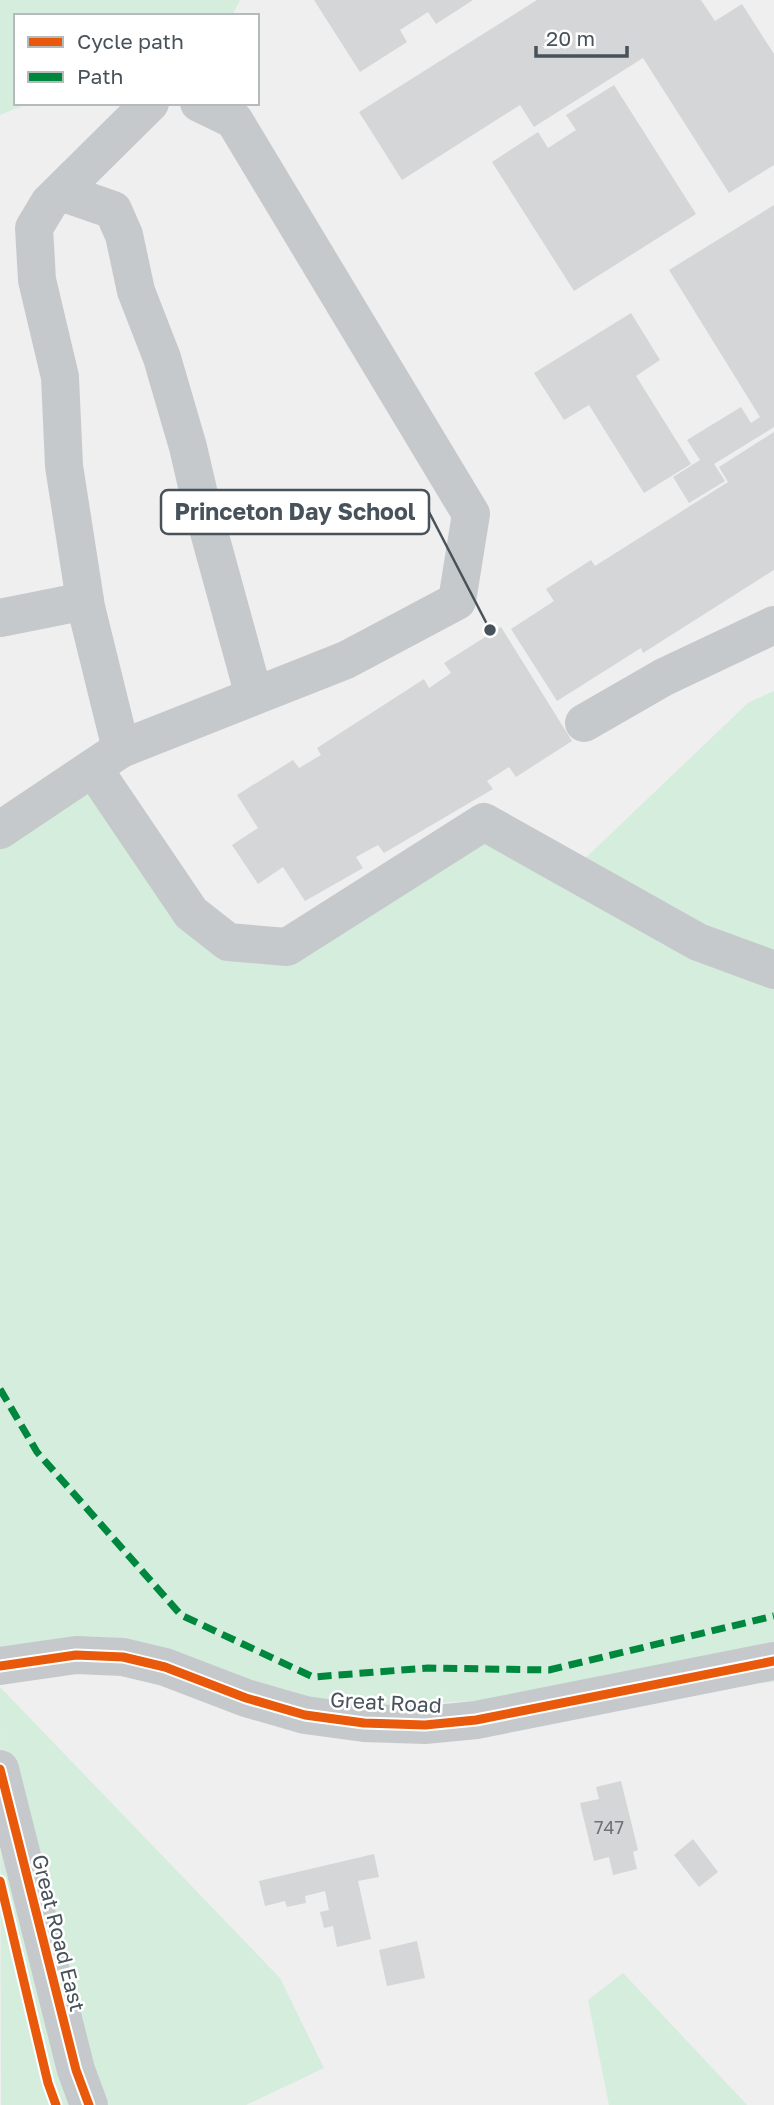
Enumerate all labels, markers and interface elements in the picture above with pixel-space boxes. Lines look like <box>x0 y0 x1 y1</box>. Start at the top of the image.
legend <box>14 14 259 105</box>
scale bar <box>536 14 627 58</box>
text: 20 m <box>546 25 595 51</box>
text: Cycle path <box>77 28 184 54</box>
text: Path <box>77 63 124 89</box>
callout: Princeton Day School <box>161 490 429 534</box>
text: Princeton Day School <box>175 497 416 525</box>
street label: Great Road <box>330 1686 442 1718</box>
house number: 747 <box>594 1816 624 1838</box>
street label: Great Road East <box>27 1852 91 2014</box>

